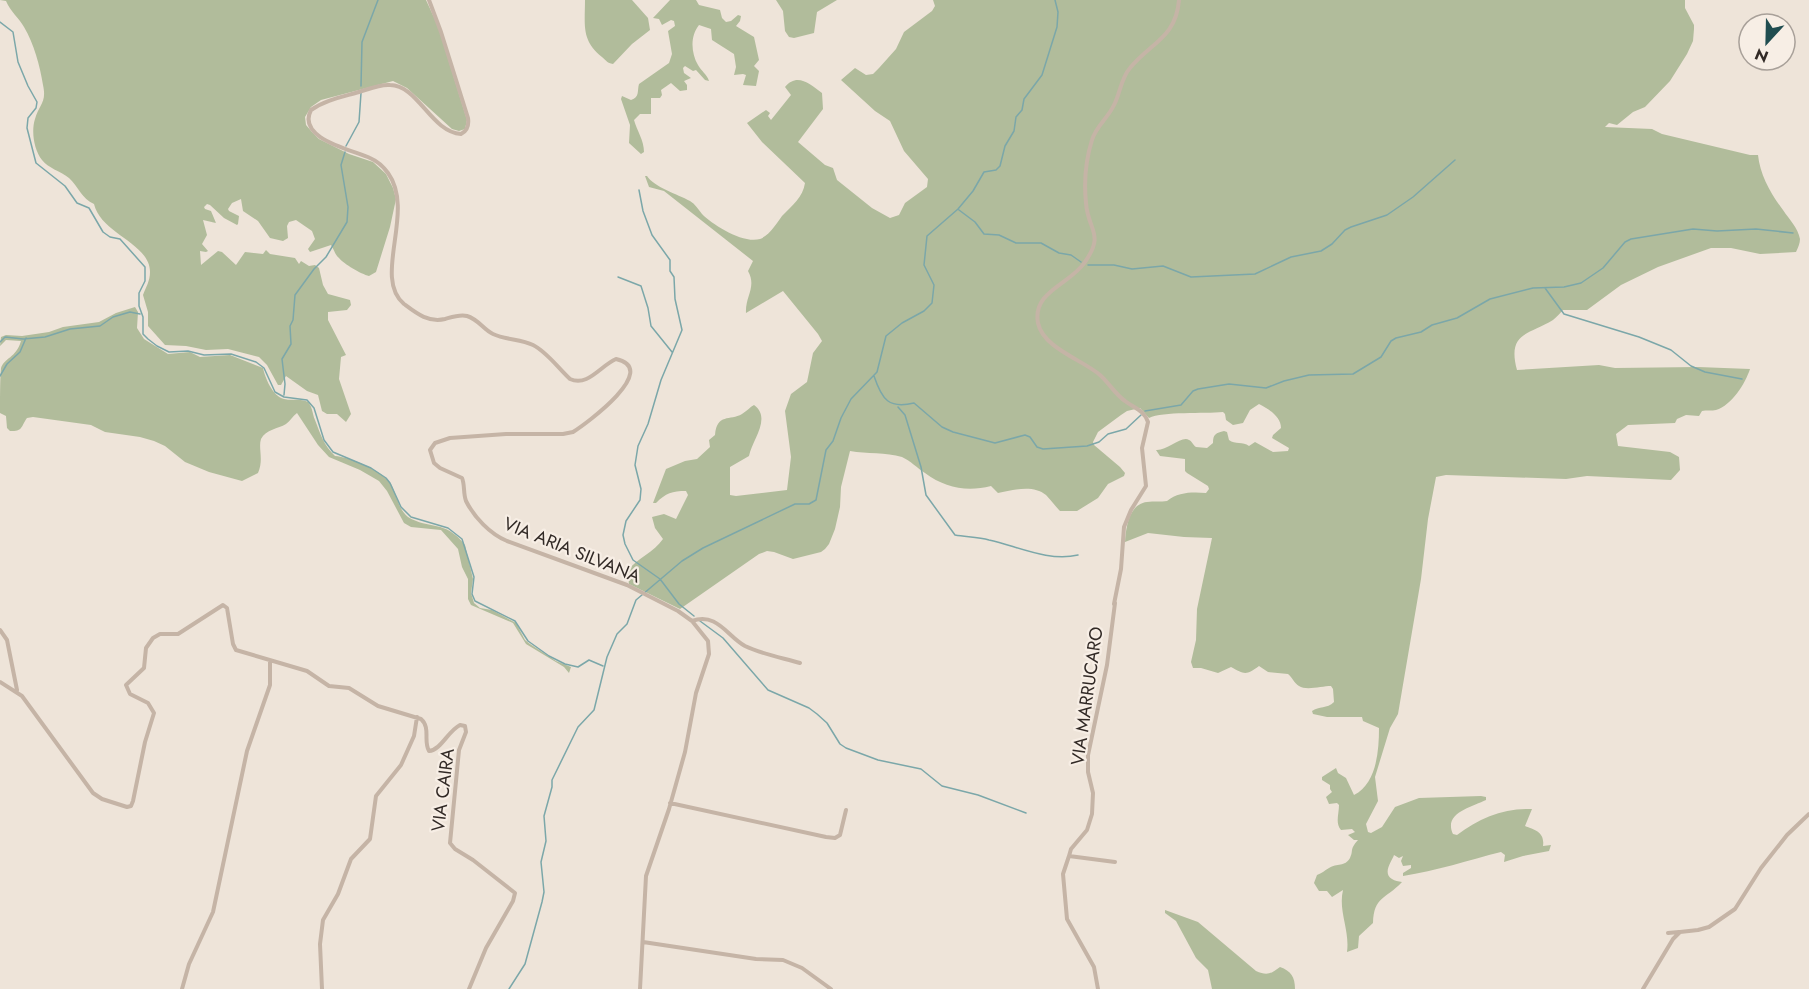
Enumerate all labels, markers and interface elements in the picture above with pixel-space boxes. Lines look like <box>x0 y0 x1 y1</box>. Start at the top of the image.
north arrow <box>1737 12 1797 72</box>
text: N <box>1751 42 1772 68</box>
street label: VIA ARIA SILVANA <box>500 511 644 589</box>
street label: VIA MARRUCARO <box>1064 625 1110 767</box>
street label: VIA CAIRA <box>425 747 461 833</box>

